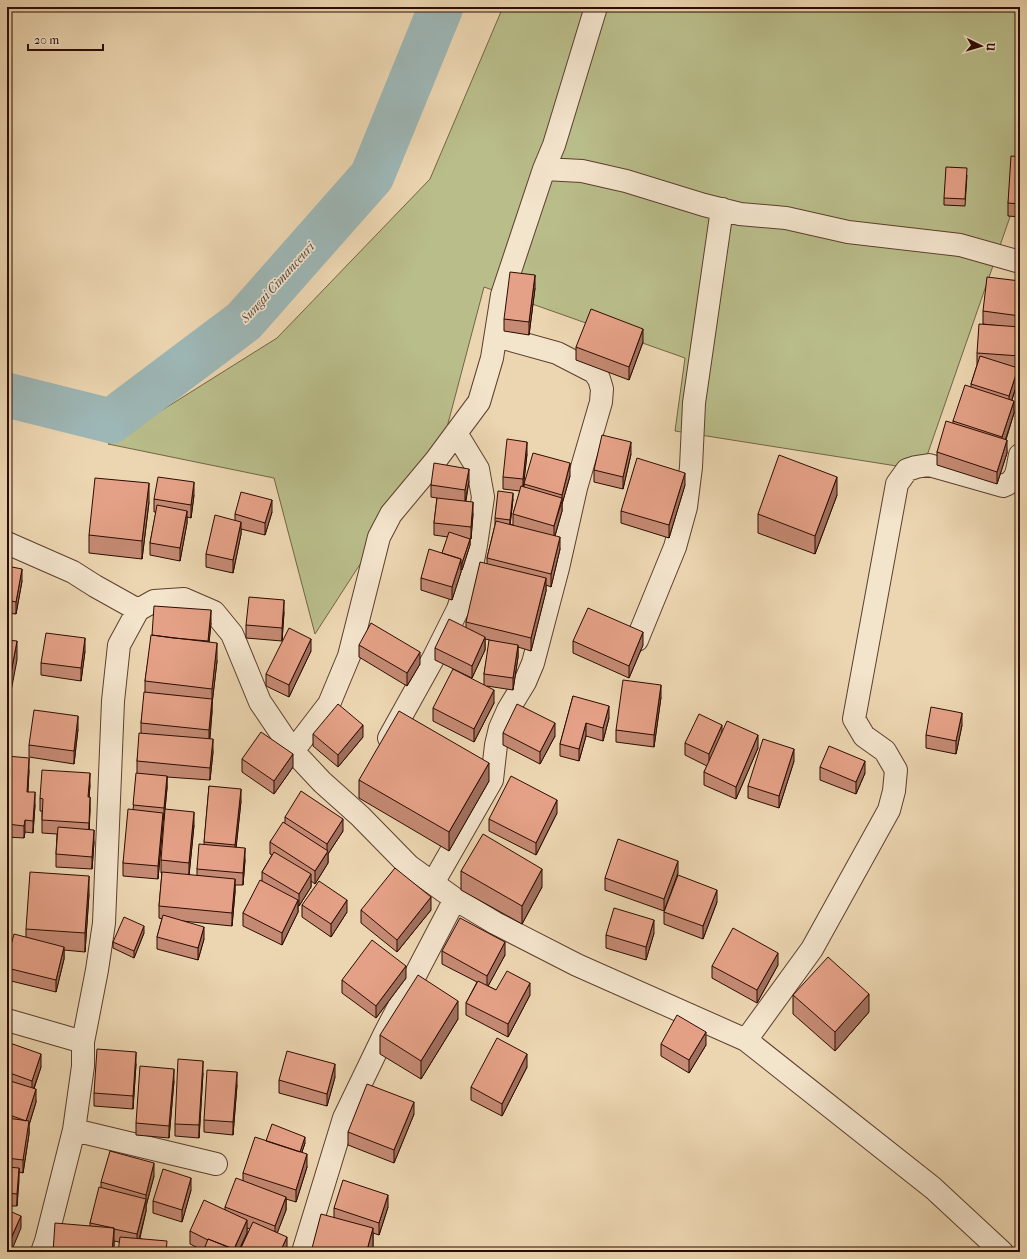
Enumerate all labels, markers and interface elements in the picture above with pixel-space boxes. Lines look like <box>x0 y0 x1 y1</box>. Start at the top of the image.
scale bar <box>28 26 103 52</box>
north arrow <box>961 26 1001 66</box>
text: 20 m <box>34 33 59 47</box>
text: U <box>984 41 997 52</box>
water label: Sungai Cimanceuri <box>237 238 318 326</box>

